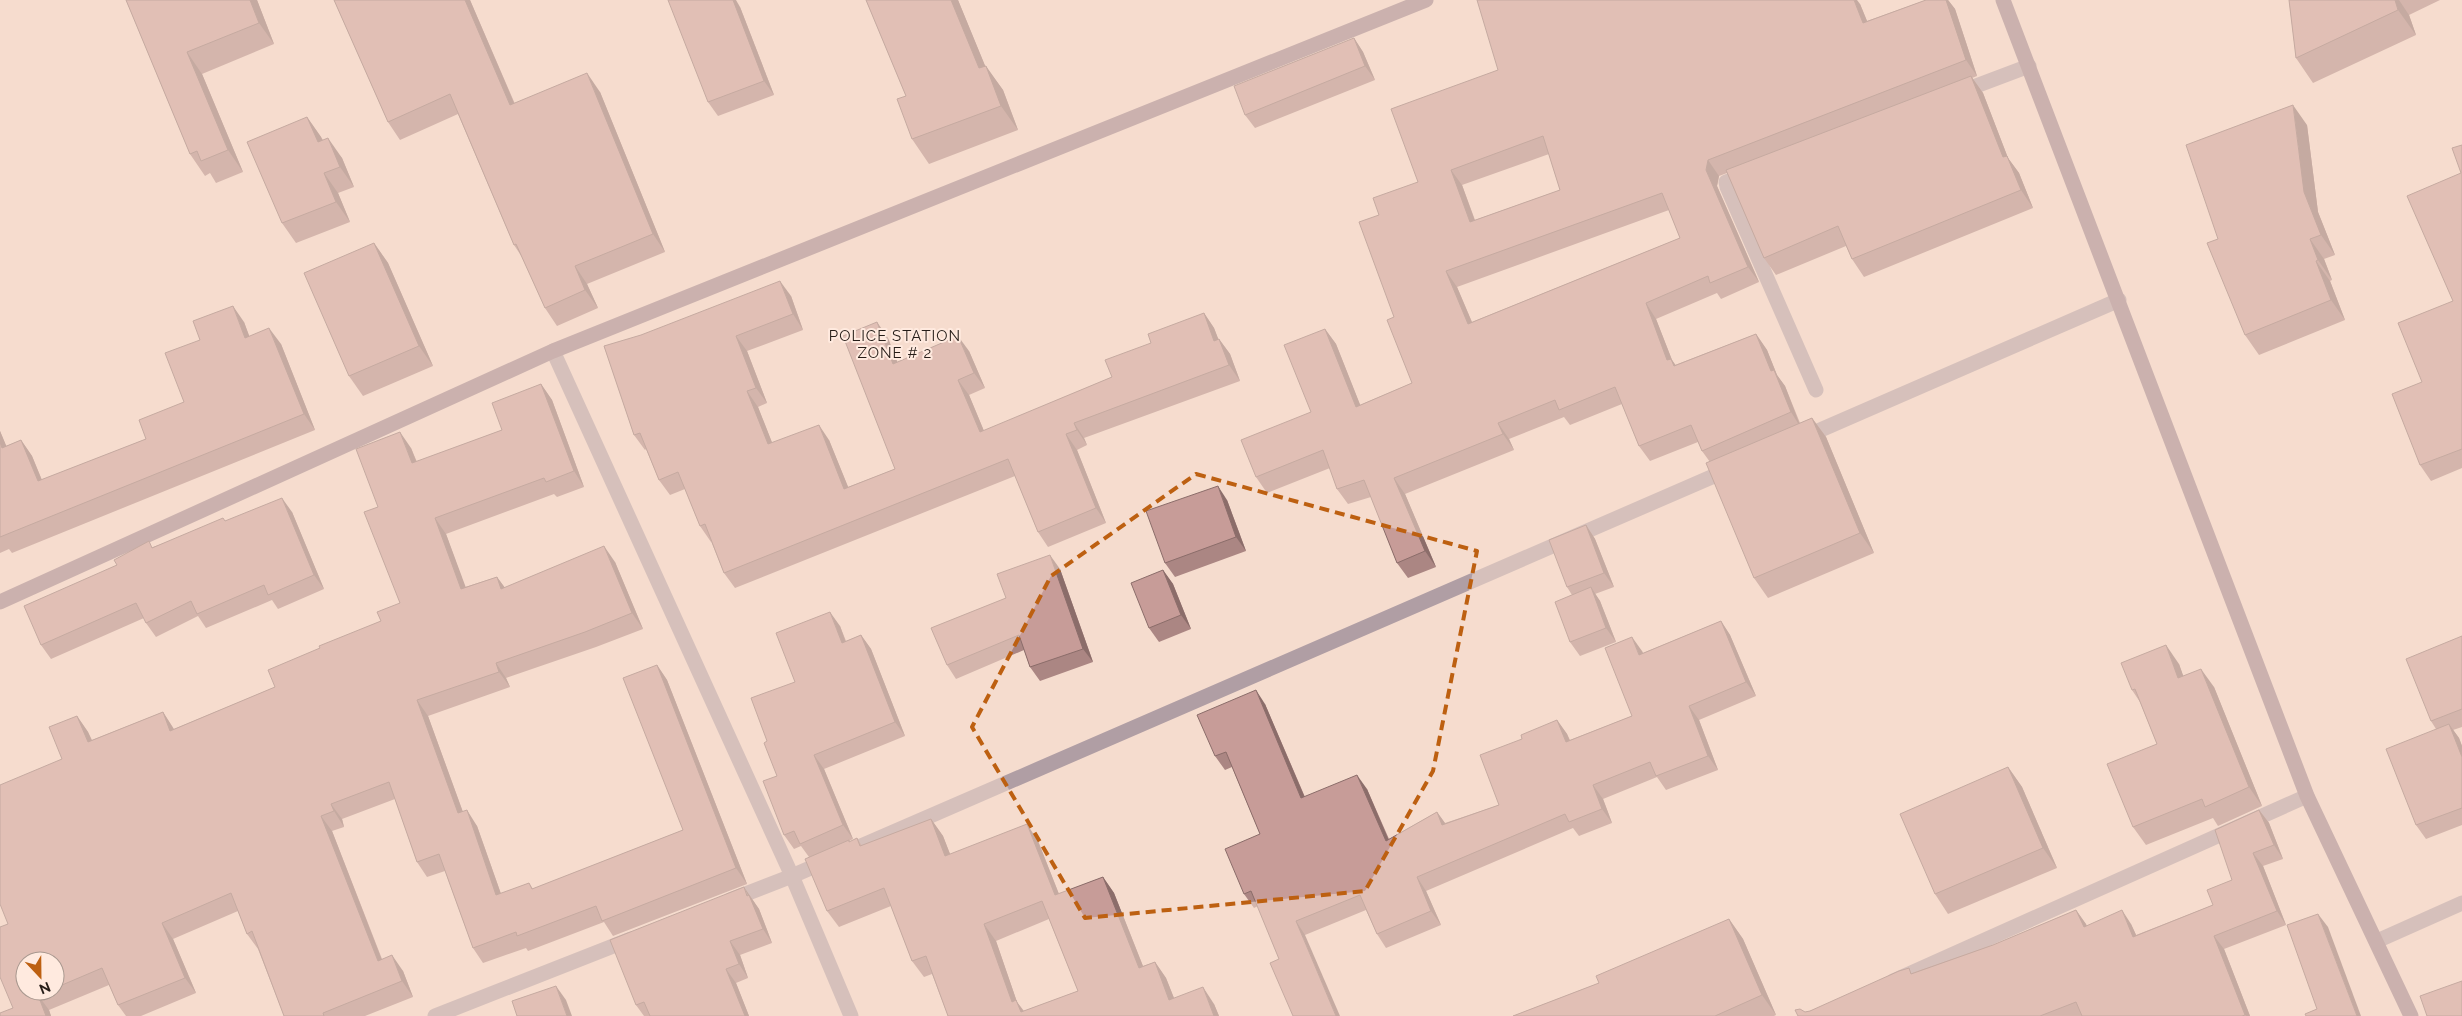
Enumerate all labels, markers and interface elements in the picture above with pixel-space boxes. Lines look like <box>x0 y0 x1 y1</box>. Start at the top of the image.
district label: POLICE STATION ZONE # 2 <box>829 327 961 362</box>
north arrow <box>15 951 65 1001</box>
text: N <box>37 979 53 997</box>

